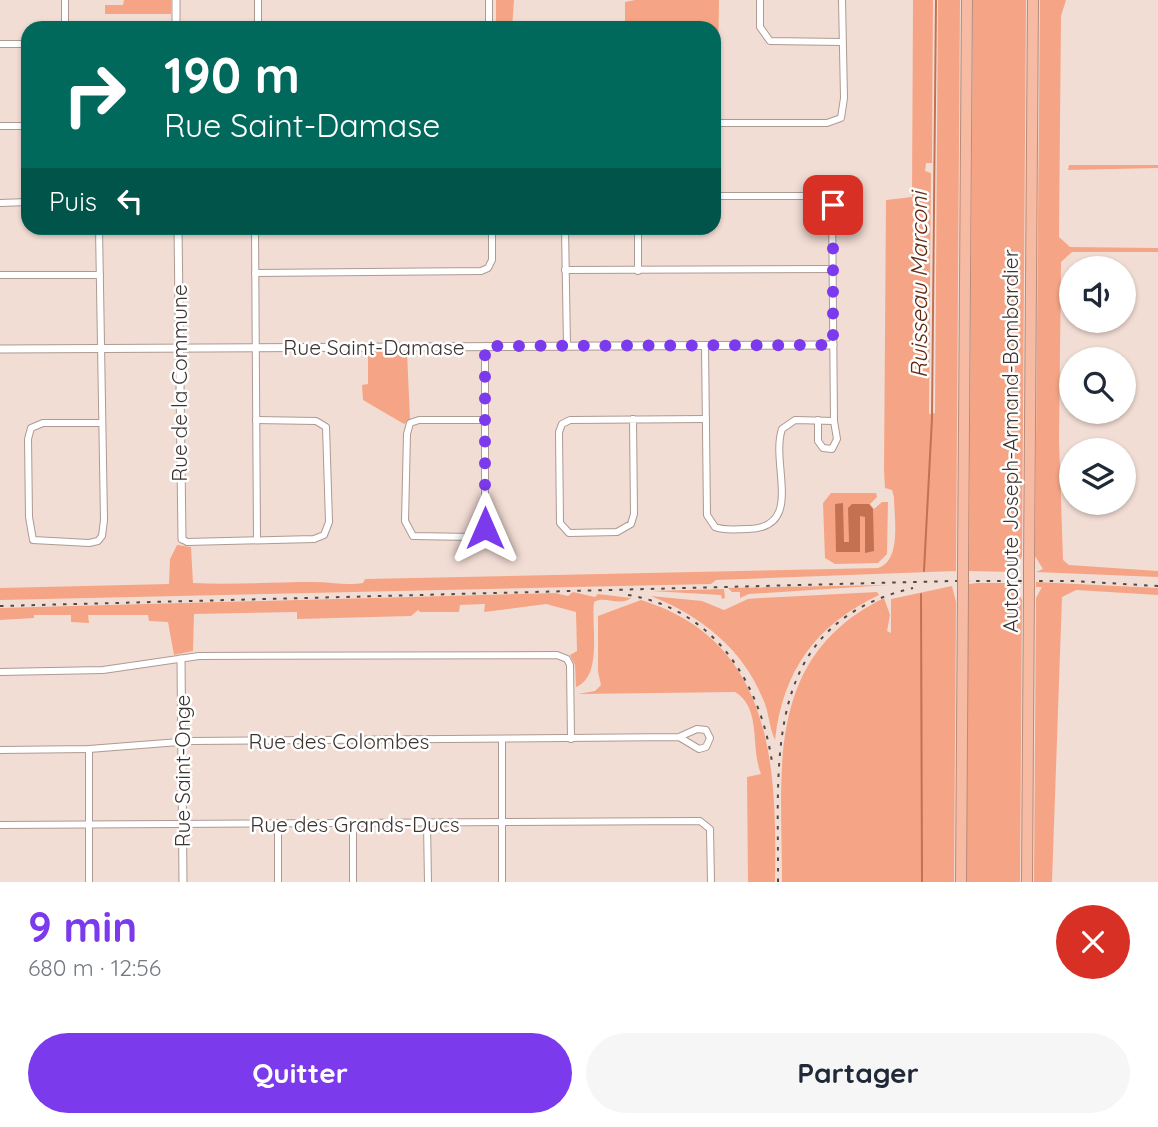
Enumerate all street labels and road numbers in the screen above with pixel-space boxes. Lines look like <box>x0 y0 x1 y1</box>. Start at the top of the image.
street label: Autoroute Joseph-Armand-Bombardier <box>997 249 1023 633</box>
street label: Rue de la Commune <box>166 284 192 482</box>
street label: Rue Saint-Damase <box>283 334 465 360</box>
street label: Rue Saint-Onge <box>169 695 195 847</box>
street label: Rue des Colombes <box>249 728 429 754</box>
street label: Rue des Grands-Ducs <box>250 811 460 837</box>

